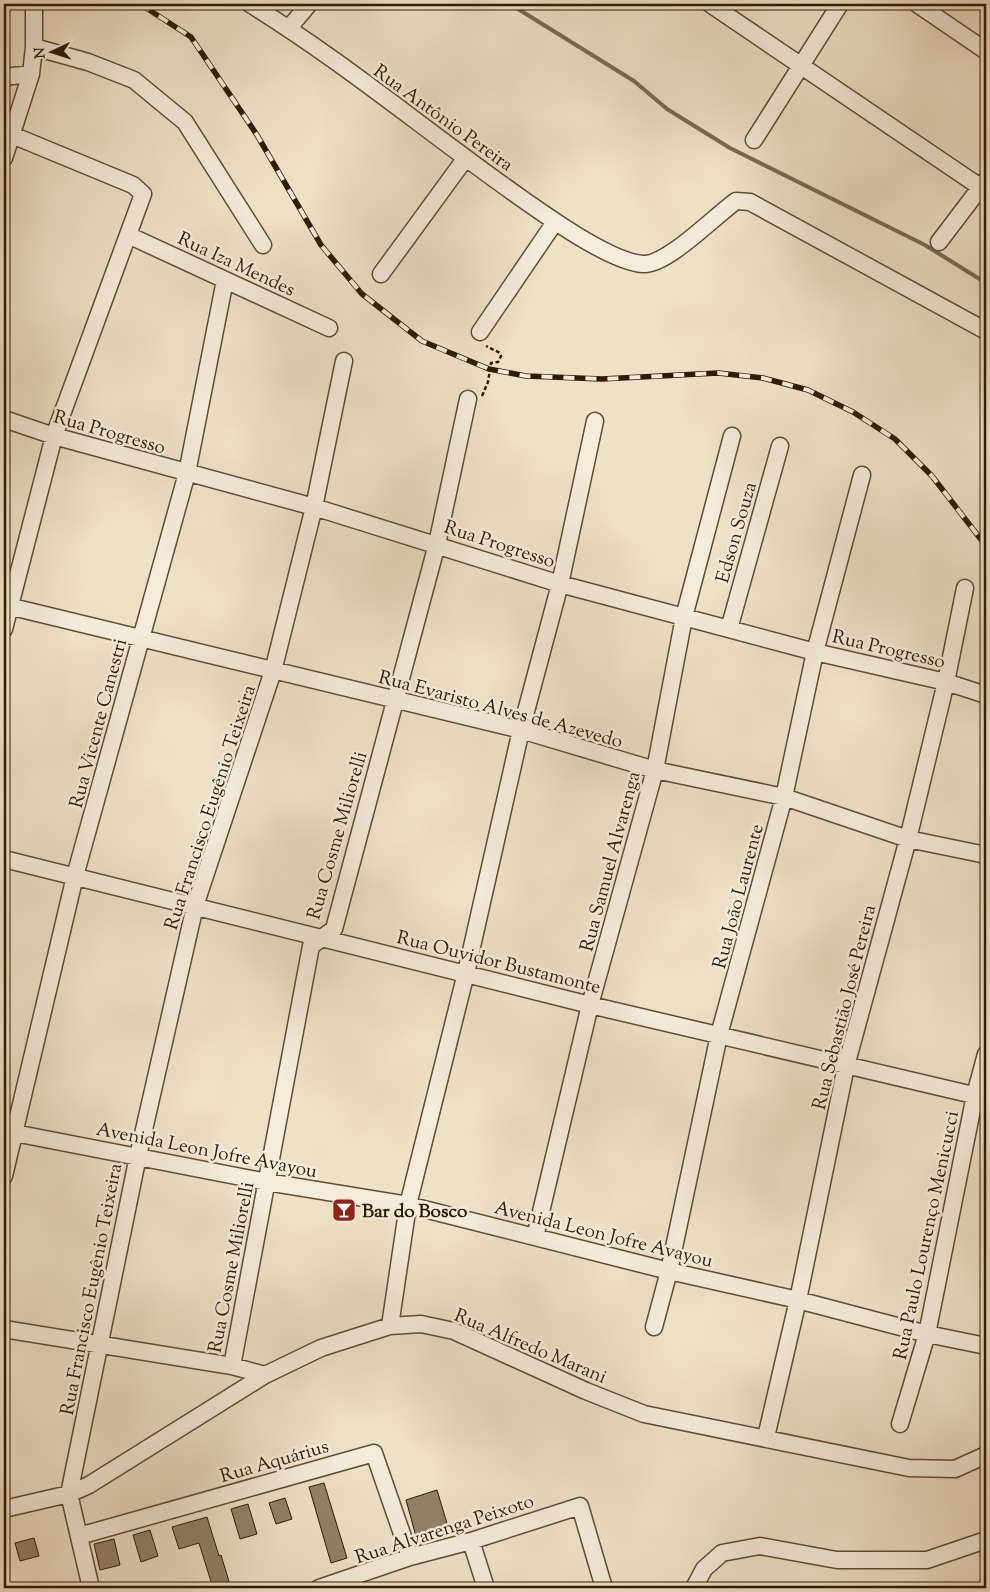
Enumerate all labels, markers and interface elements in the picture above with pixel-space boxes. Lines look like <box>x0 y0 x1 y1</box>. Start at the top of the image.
north arrow <box>28 28 78 78</box>
text: N <box>31 46 51 59</box>
street label: Rua Antônio Pereira <box>367 59 518 179</box>
street label: Rua Iza Mendes <box>173 226 299 304</box>
street label: Rua Progresso <box>50 405 168 462</box>
street label: Edson Souza <box>710 479 765 586</box>
street label: Rua Progresso <box>440 515 558 576</box>
street label: Rua Progresso <box>829 624 948 677</box>
street label: Rua Vicente Canestri <box>64 636 135 811</box>
street label: Rua Evaristo Alves de Azevedo <box>375 665 625 756</box>
street label: Rua Francisco Eugênio Teixeira <box>159 682 264 934</box>
street label: Rua Cosme Miliorelli <box>301 749 375 923</box>
street label: Rua Samuel Alvarenga <box>574 768 649 955</box>
street label: Rua João Laurente <box>707 821 772 972</box>
street label: Rua Sebastião José Pereira <box>807 902 884 1113</box>
street label: Rua Ouvidor Bustamonte <box>394 925 603 1002</box>
street label: Rua Paulo Lourenço Menicucci <box>888 1109 967 1362</box>
street label: Avenida Leon Jofre Avayou <box>94 1117 319 1186</box>
street label: Rua Francisco Eugênio Teixeira <box>55 1161 130 1418</box>
street label: Rua Cosme Miliorelli <box>203 1180 262 1355</box>
street label: Avenida Leon Jofre Avayou <box>491 1195 716 1276</box>
bar icon: Bar do Bosco <box>331 1197 357 1223</box>
place label: Bar do Bosco <box>362 1199 468 1226</box>
street label: Rua Alfredo Marani <box>449 1303 611 1392</box>
street label: Rua Aquárius <box>217 1434 332 1491</box>
street label: Rua Alvarenga Peixoto <box>352 1489 538 1572</box>

